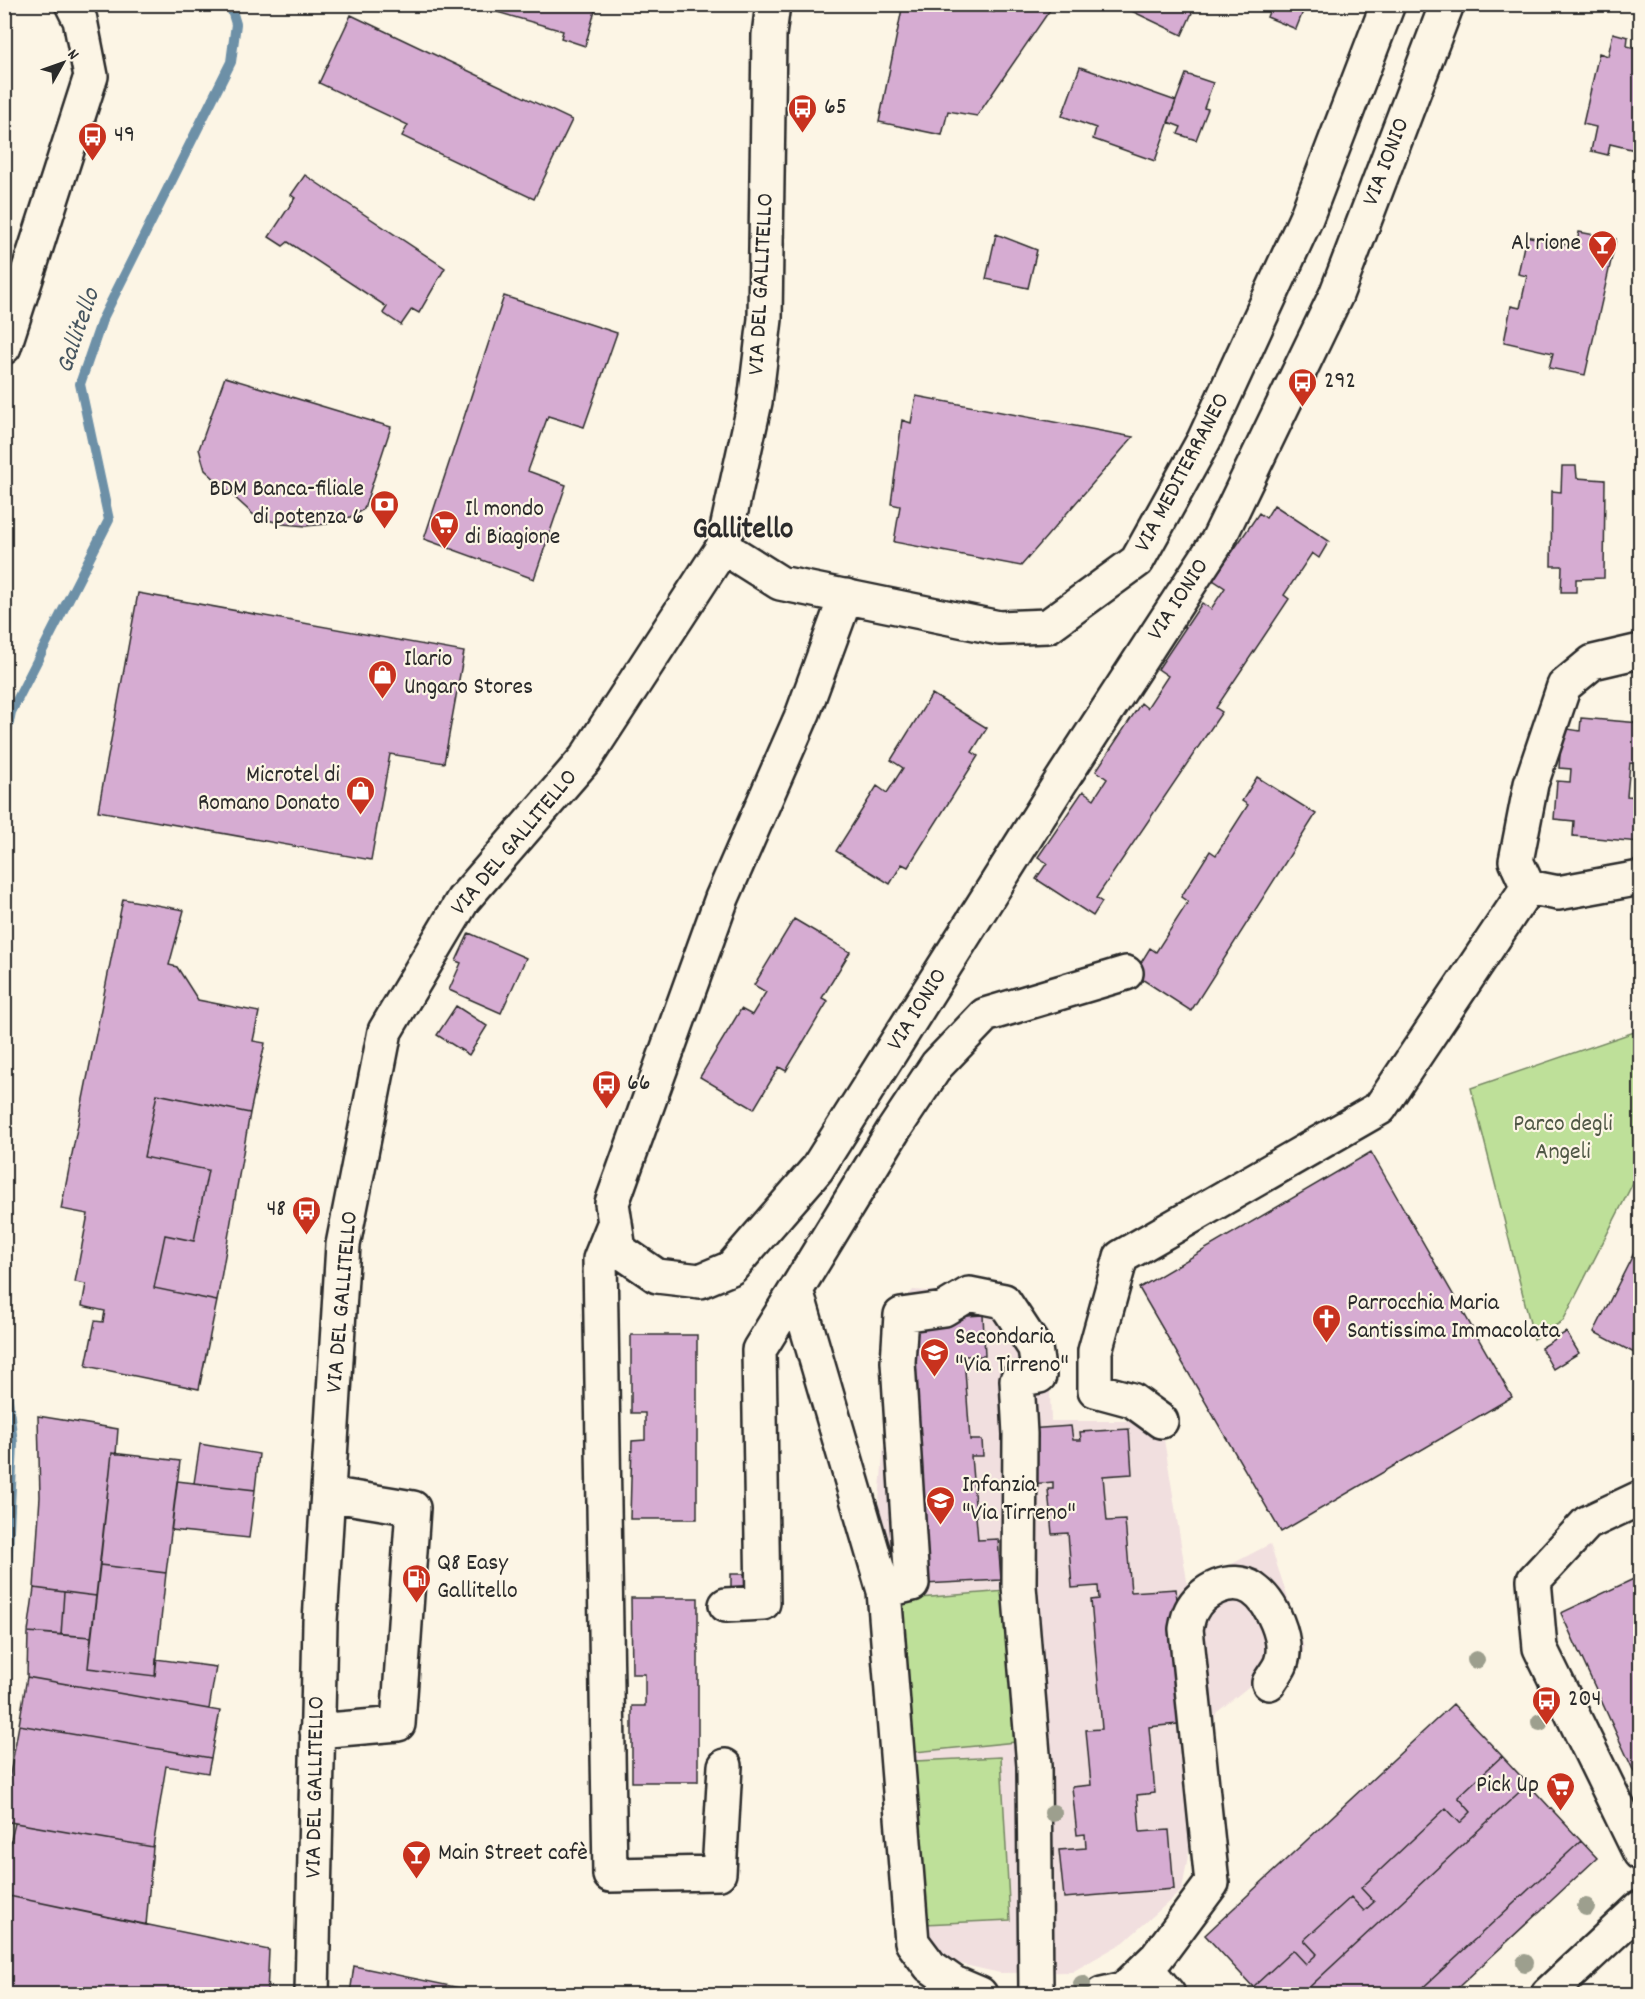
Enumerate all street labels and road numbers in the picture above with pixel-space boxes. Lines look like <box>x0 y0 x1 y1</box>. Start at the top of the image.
street label: VIA IONIO <box>1355 113 1419 211</box>
street label: VIA DEL GALLITELLO <box>740 192 784 376</box>
street label: VIA MEDITERRANEO <box>1127 387 1239 559</box>
street label: VIA IONIO <box>1140 552 1218 648</box>
street label: VIA DEL GALLITELLO <box>443 762 587 924</box>
street label: VIA IONIO <box>879 962 957 1058</box>
street label: VIA DEL GALLITELLO <box>318 1210 368 1394</box>
street label: VIA DEL GALLITELLO <box>297 1696 335 1878</box>

